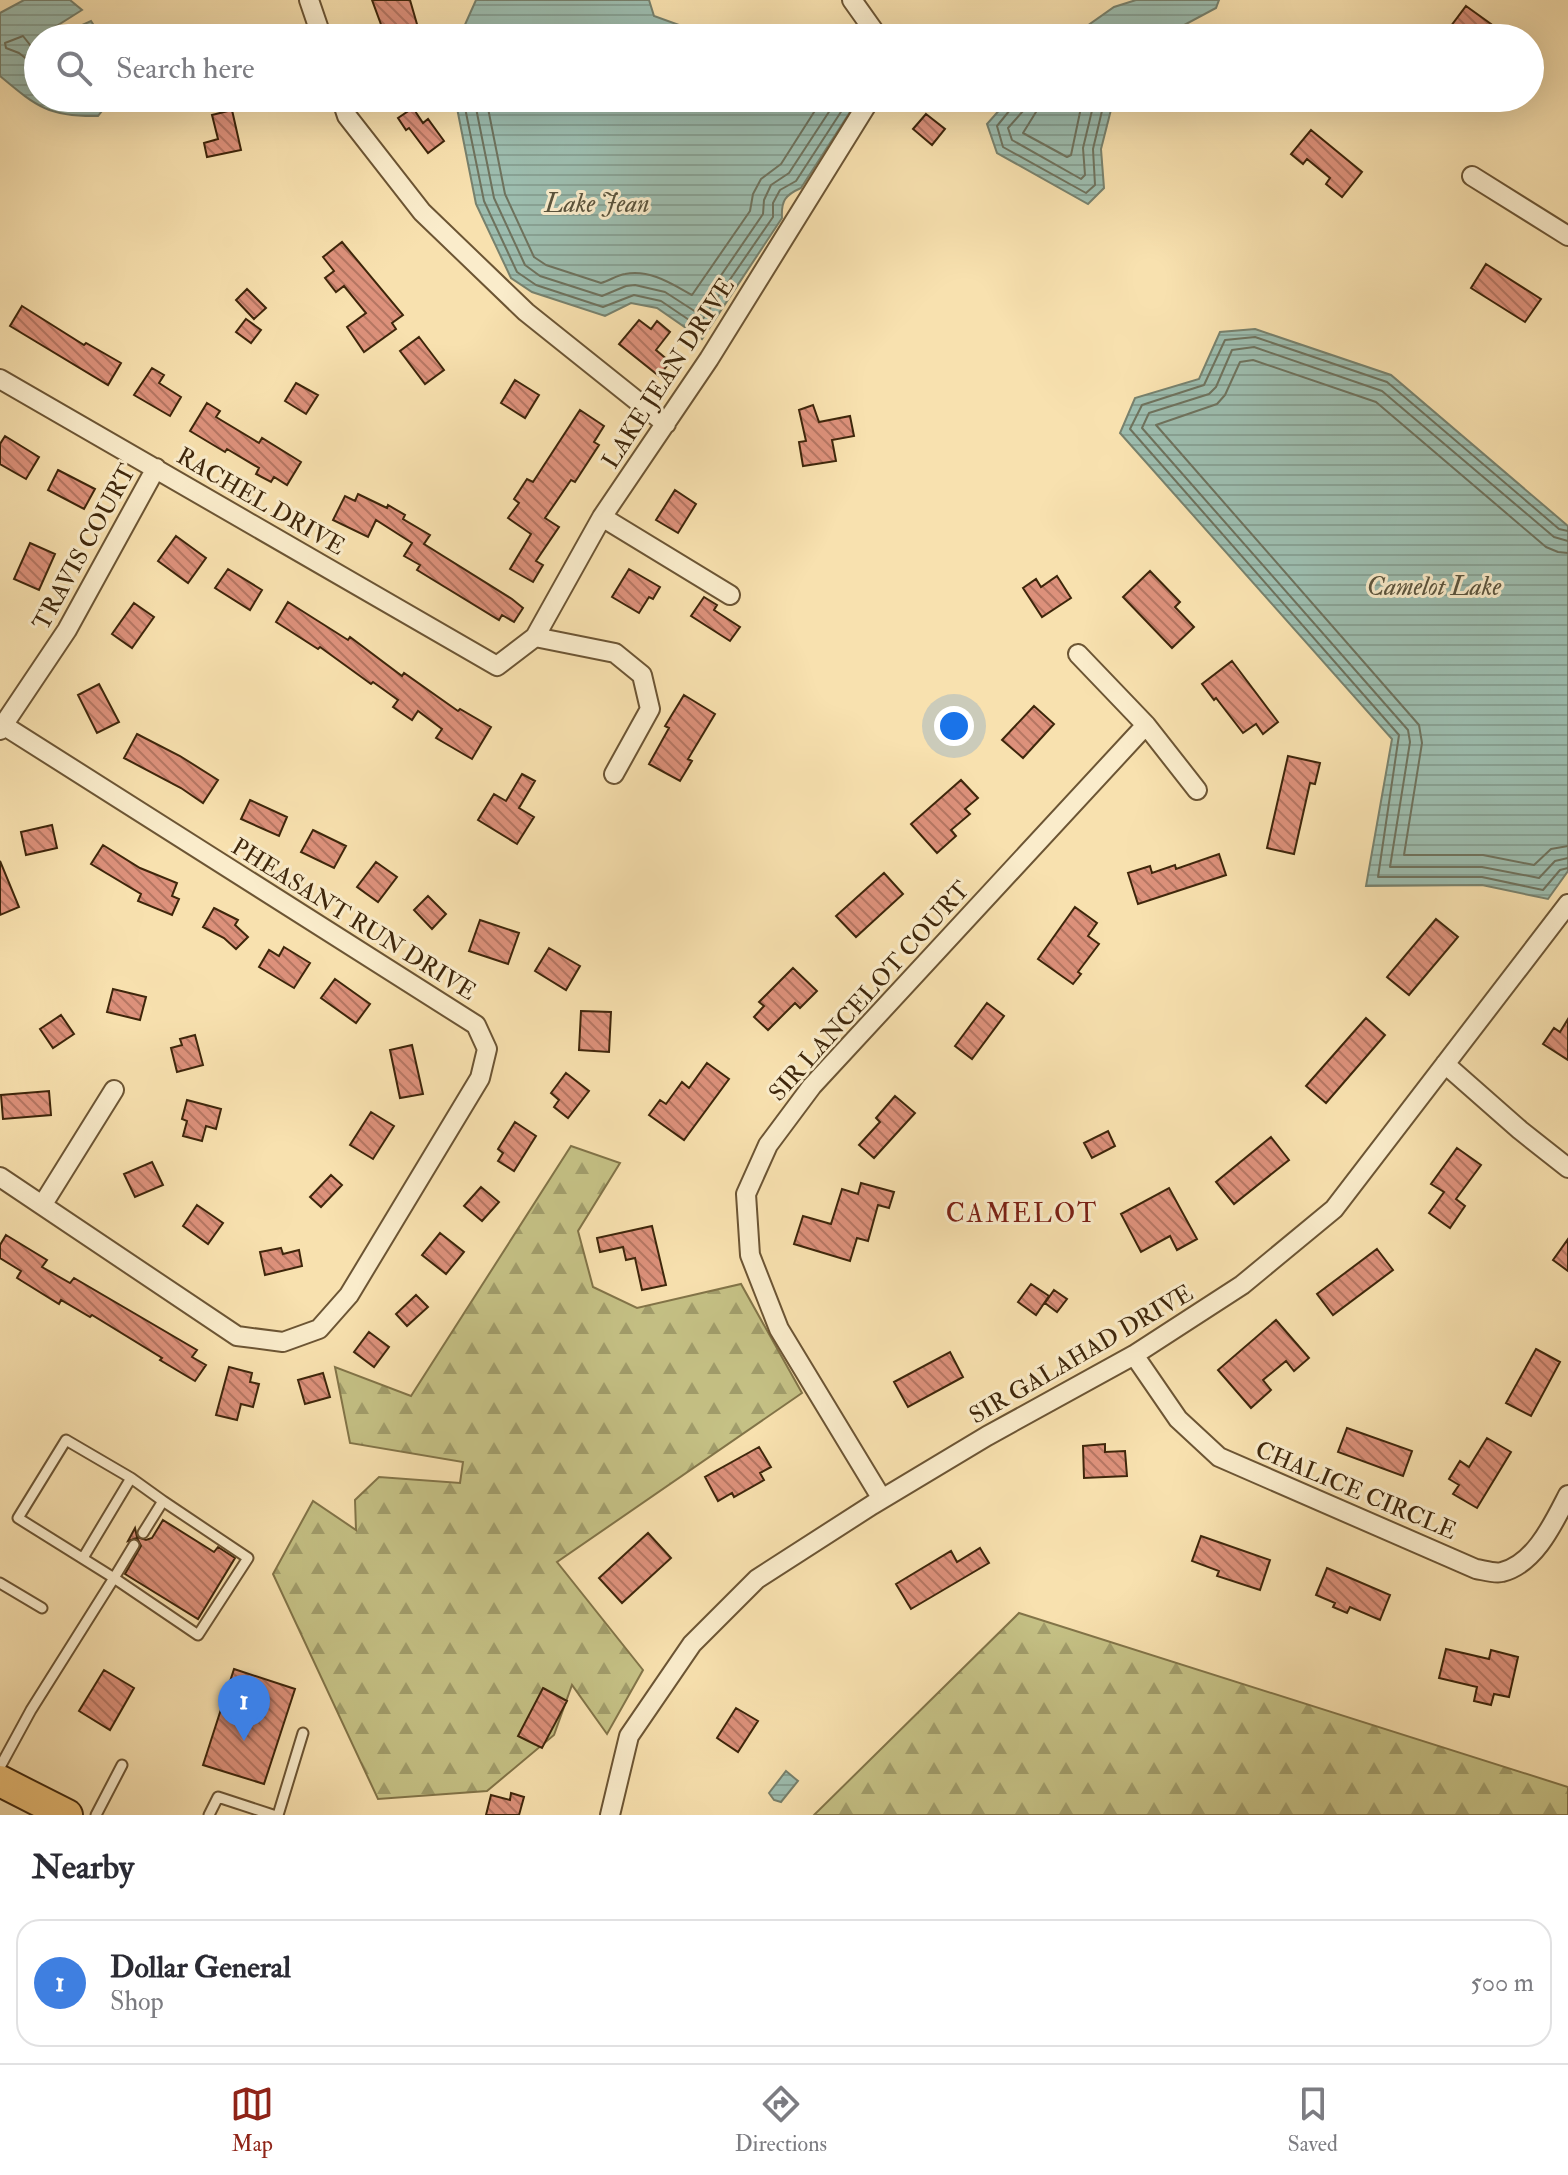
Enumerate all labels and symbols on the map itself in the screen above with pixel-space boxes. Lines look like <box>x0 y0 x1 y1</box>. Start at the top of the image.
water label: Lake Jean <box>543 188 650 220</box>
street label: LAKE JEAN DRIVE <box>595 272 742 475</box>
street label: RACHEL DRIVE <box>171 441 351 562</box>
street label: TRAVIS COURT <box>26 459 143 636</box>
water label: Camelot Lake <box>1367 571 1502 603</box>
your location <box>934 706 974 746</box>
street label: PHEASANT RUN DRIVE <box>226 831 482 1008</box>
street label: SIR LANCELOT COURT <box>762 875 977 1108</box>
district label: CAMELOT <box>946 1198 1098 1230</box>
street label: SIR GALAHAD DRIVE <box>964 1278 1199 1431</box>
street label: CHALICE CIRCLE <box>1251 1434 1461 1547</box>
pin: 1 <box>218 1675 270 1741</box>

